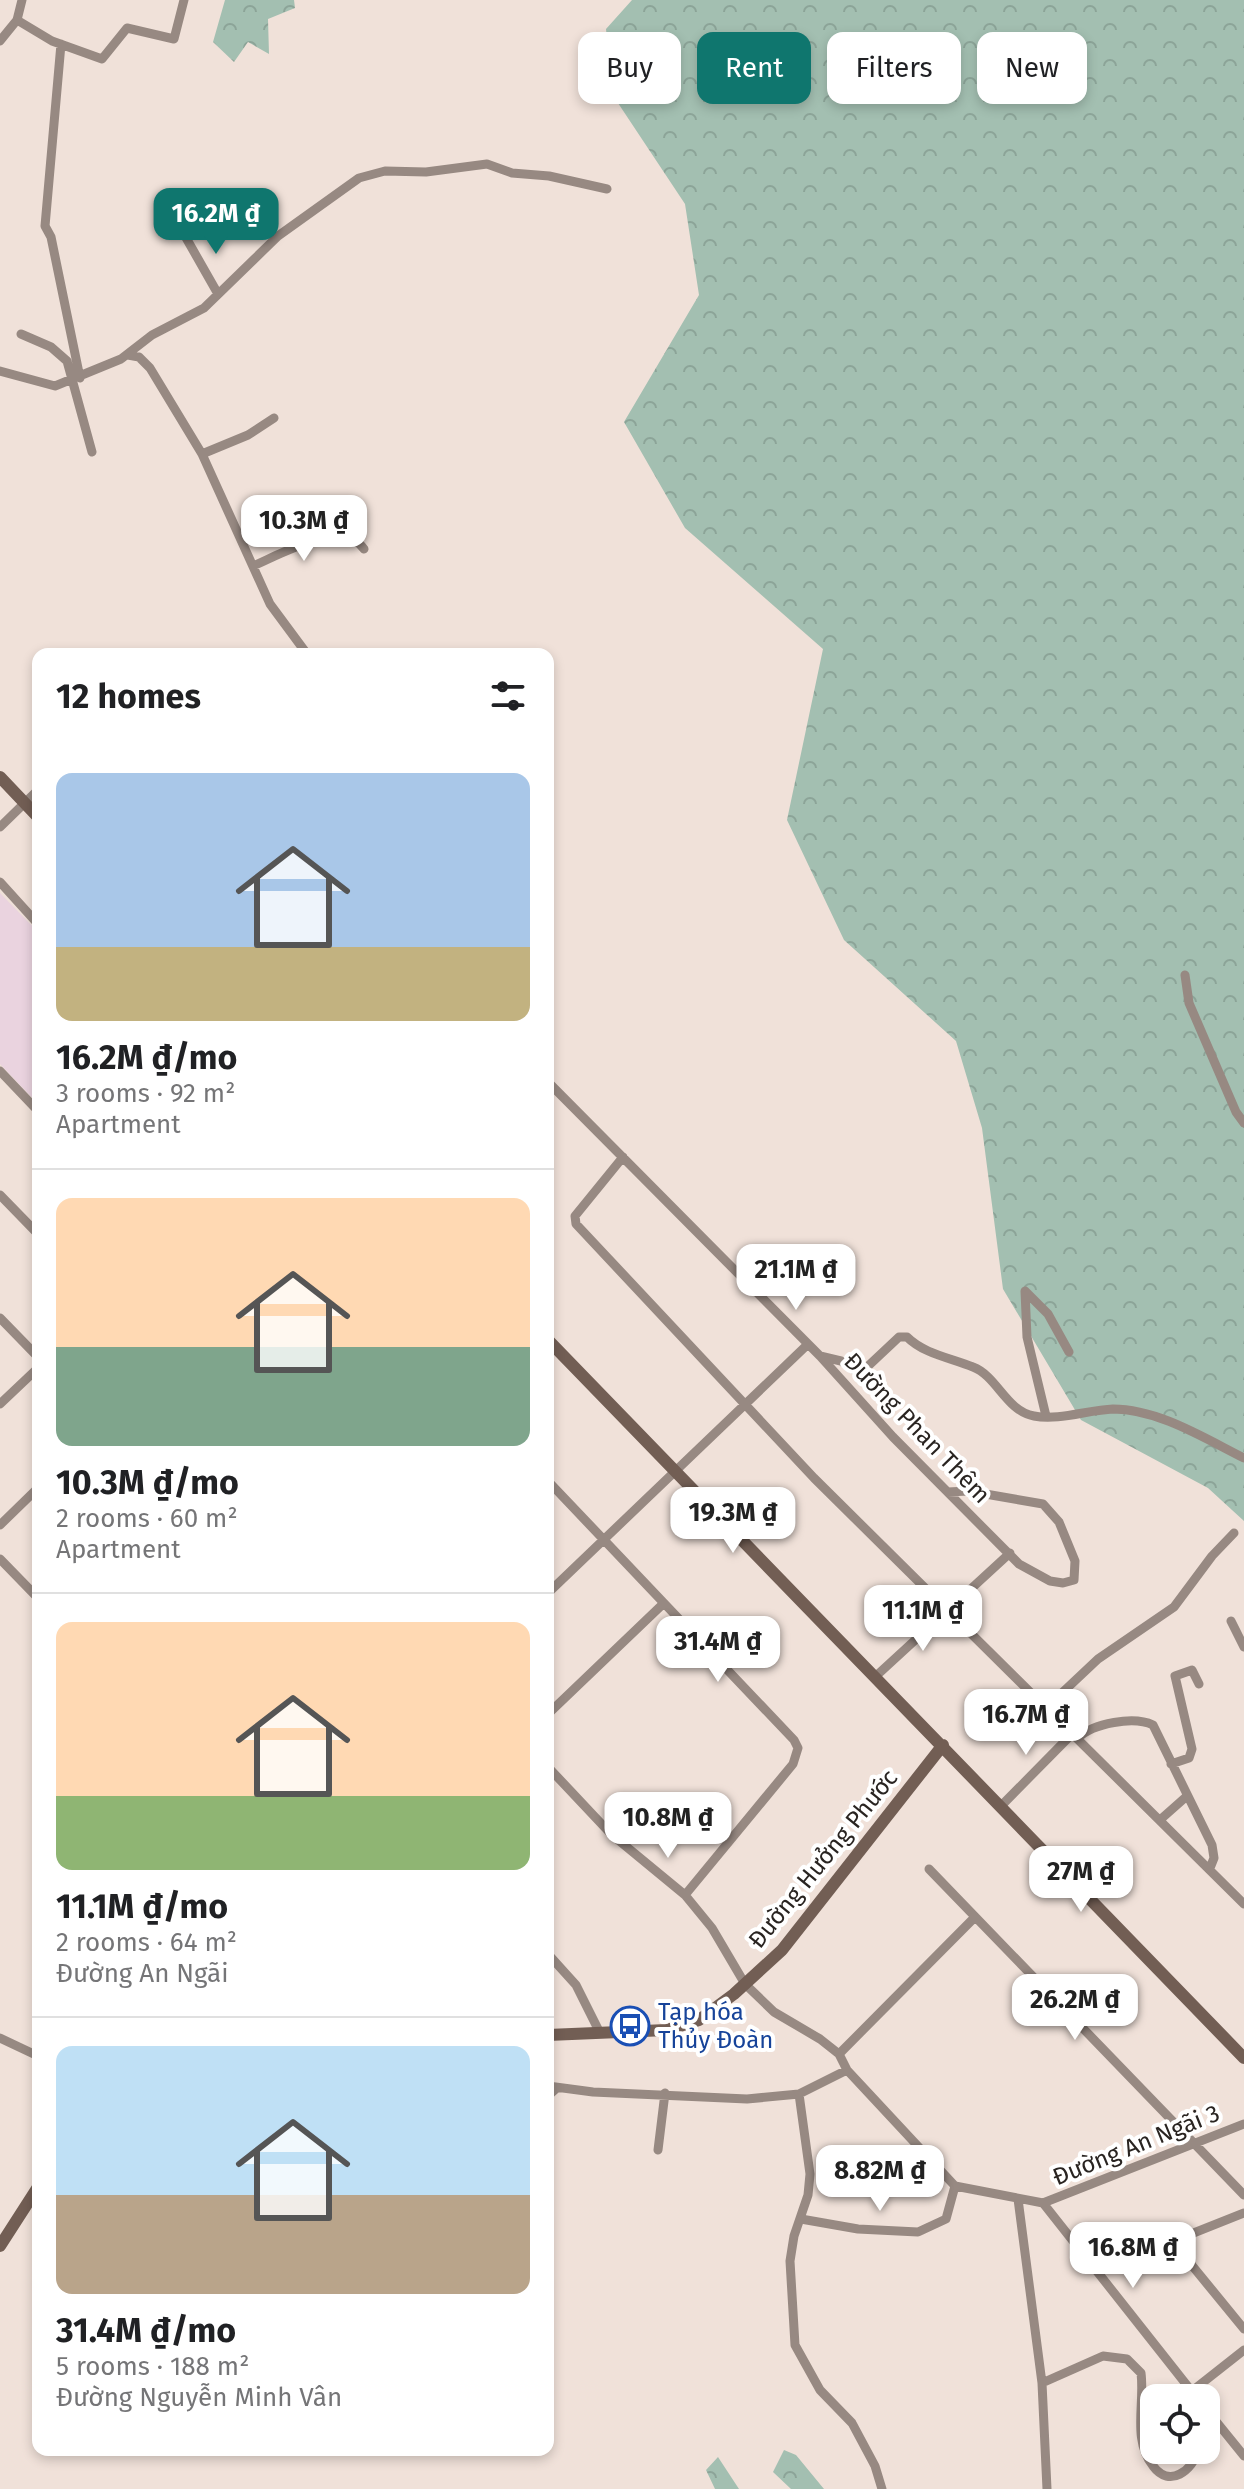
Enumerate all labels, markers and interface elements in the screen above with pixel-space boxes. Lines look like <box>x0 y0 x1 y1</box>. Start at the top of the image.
chip: Buy <box>578 32 681 104</box>
chip: Rent <box>697 32 811 104</box>
chip: Filters <box>827 32 961 104</box>
chip: New <box>977 32 1087 104</box>
pin: 16.2M ₫ <box>142 188 290 256</box>
text: 16.2M ₫ <box>172 198 260 229</box>
pin: 10.3M ₫ <box>230 495 378 563</box>
text: 10.3M ₫ <box>259 505 349 536</box>
icon: filters <box>486 674 530 718</box>
text: 12 homes <box>56 676 201 717</box>
icon: home <box>221 825 365 969</box>
text: 16.2M ₫/mo <box>56 1037 237 1078</box>
text: 3 rooms · 92 m² <box>56 1078 235 1109</box>
text: Apartment <box>56 1109 181 1140</box>
pin: 21.1M ₫ <box>722 1244 870 1312</box>
icon: home <box>221 1250 365 1394</box>
text: 21.1M ₫ <box>754 1254 838 1285</box>
street label: Đường Phan Thêm <box>838 1347 996 1509</box>
text: 10.3M ₫/mo <box>56 1462 239 1503</box>
pin: 19.3M ₫ <box>659 1487 807 1555</box>
text: 19.3M ₫ <box>688 1497 778 1528</box>
text: 2 rooms · 60 m² <box>56 1503 238 1534</box>
text: Apartment <box>56 1534 181 1565</box>
pin: 11.1M ₫ <box>849 1585 997 1653</box>
text: 11.1M ₫ <box>882 1595 964 1626</box>
pin: 31.4M ₫ <box>644 1616 792 1684</box>
text: 31.4M ₫ <box>674 1626 762 1657</box>
icon: home <box>221 1674 365 1818</box>
pin: 16.7M ₫ <box>952 1689 1100 1757</box>
text: 16.7M ₫ <box>982 1699 1070 1730</box>
street label: Đường Hưởng Phước <box>743 1764 903 1954</box>
pin: 10.8M ₫ <box>594 1792 742 1860</box>
text: 10.8M ₫ <box>622 1802 714 1833</box>
pin: 27M ₫ <box>1025 1846 1137 1914</box>
text: 27M ₫ <box>1047 1856 1115 1887</box>
text: 11.1M ₫/mo <box>56 1886 228 1927</box>
text: 2 rooms · 64 m² <box>56 1927 237 1958</box>
text: Đường An Ngãi <box>56 1958 229 1989</box>
pin: 26.2M ₫ <box>1001 1974 1149 2042</box>
text: 26.2M ₫ <box>1030 1984 1120 2015</box>
place label: Tạp hóa Thủy Đoàn <box>658 1998 773 2054</box>
bus stop icon: Tạp hóa Thủy Đoàn <box>609 2005 651 2047</box>
icon: home <box>221 2098 365 2242</box>
street label: Đường An Ngãi 3 <box>1048 2099 1224 2191</box>
pin: 8.82M ₫ <box>806 2145 954 2213</box>
text: 8.82M ₫ <box>834 2155 926 2186</box>
pin: 16.8M ₫ <box>1059 2222 1207 2290</box>
text: 16.8M ₫ <box>1088 2232 1178 2263</box>
text: 31.4M ₫/mo <box>56 2310 236 2351</box>
text: 5 rooms · 188 m² <box>56 2351 249 2382</box>
text: Đường Nguyễn Minh Vân <box>56 2382 342 2413</box>
map controls <box>1140 2384 1220 2464</box>
button: locate <box>1140 2384 1220 2464</box>

